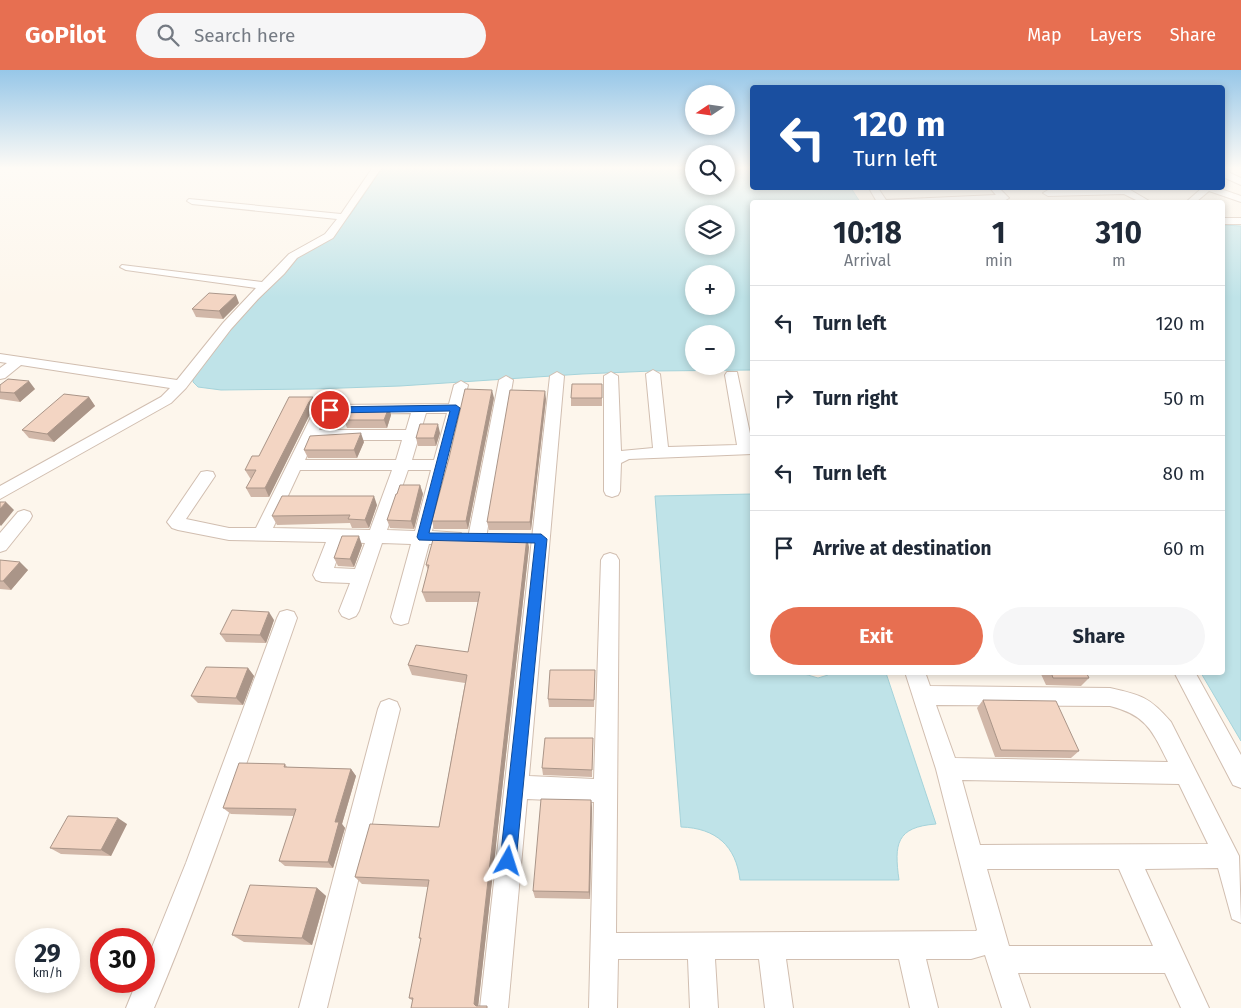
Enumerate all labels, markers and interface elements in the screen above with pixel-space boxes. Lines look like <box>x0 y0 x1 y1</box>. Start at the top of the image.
search box <box>136 13 486 58</box>
text: GoPilot <box>25 21 106 49</box>
icon: search <box>154 21 182 49</box>
text: Search here <box>194 24 295 47</box>
text: Map <box>1027 24 1062 46</box>
text: Layers <box>1090 24 1142 46</box>
text: Share <box>1170 24 1216 46</box>
north arrow <box>685 85 735 135</box>
map controls <box>685 85 735 375</box>
text: 120 m <box>853 103 946 145</box>
icon: left <box>770 105 835 170</box>
button: search <box>685 145 735 195</box>
text: Turn left <box>853 145 937 172</box>
button: layers <box>685 205 735 255</box>
text: 10:18 <box>833 215 902 251</box>
text: 1 <box>992 215 1006 251</box>
text: 310 <box>1096 215 1142 251</box>
text: Arrival <box>844 251 891 270</box>
text: min <box>985 251 1013 270</box>
text: m <box>1112 251 1126 270</box>
button: + <box>685 265 735 315</box>
icon: left <box>770 309 798 337</box>
text: Turn left <box>813 312 887 335</box>
text: 120 m <box>1155 312 1205 335</box>
button: − <box>685 325 735 375</box>
icon: right <box>770 384 798 412</box>
text: Turn right <box>813 387 898 410</box>
text: 50 m <box>1164 387 1205 410</box>
pin <box>309 389 351 431</box>
icon: arrive <box>316 396 344 424</box>
icon: left <box>770 459 798 487</box>
text: Turn left <box>813 462 887 485</box>
text: 80 m <box>1163 462 1205 485</box>
icon: arrive <box>770 534 798 562</box>
text: Arrive at destination <box>813 537 992 560</box>
text: 60 m <box>1163 537 1205 560</box>
button: Exit <box>770 607 983 665</box>
button: Share <box>993 607 1205 665</box>
position arrow <box>481 834 533 886</box>
speed limit sign: 30 <box>90 928 155 993</box>
text: 29 <box>34 939 61 969</box>
text: km/h <box>33 966 62 980</box>

